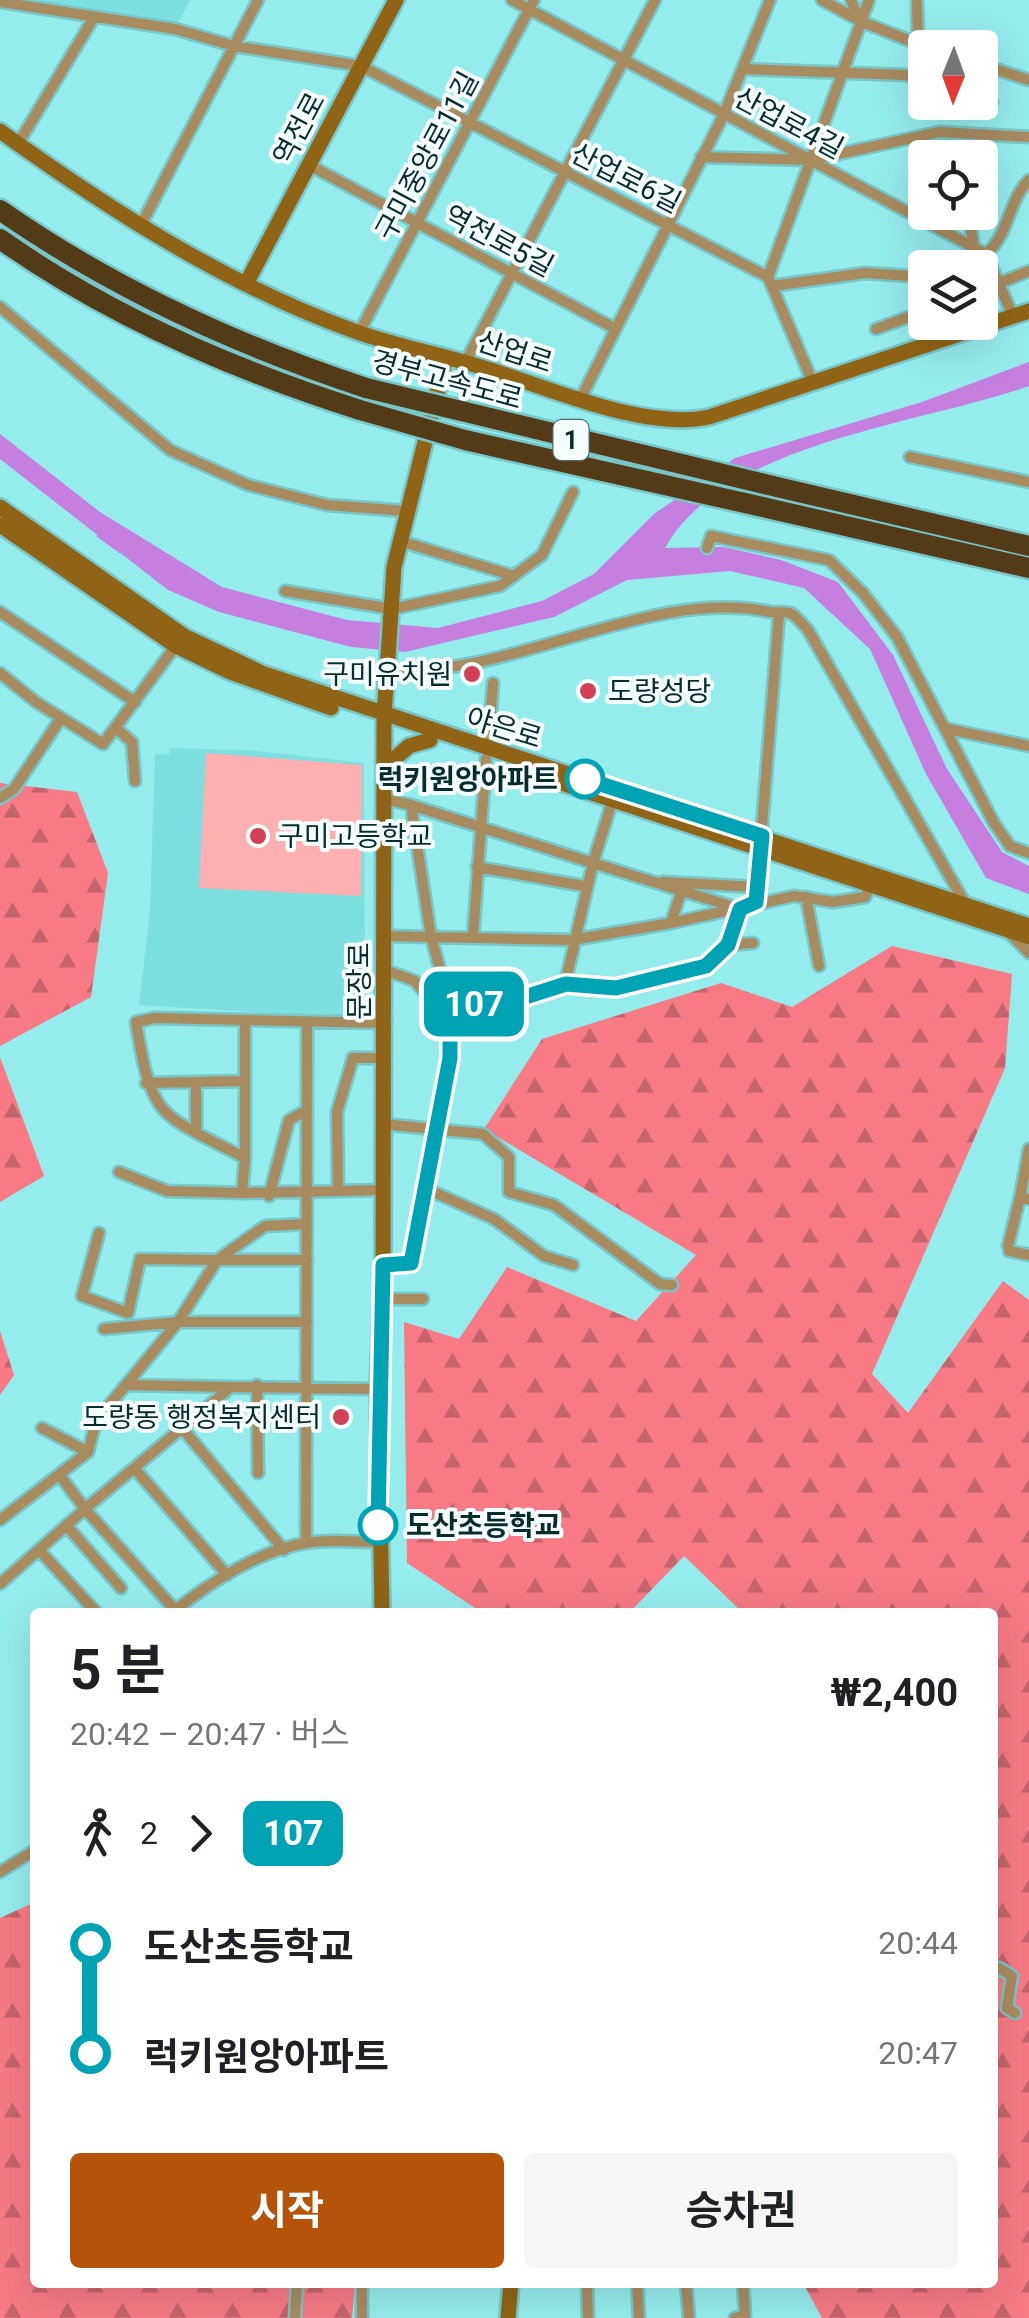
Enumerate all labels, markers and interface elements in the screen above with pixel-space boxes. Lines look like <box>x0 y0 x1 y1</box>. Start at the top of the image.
north arrow <box>908 30 998 120</box>
map controls <box>908 30 998 340</box>
street label: 구미중앙로11길 <box>369 66 485 246</box>
street label: 산업로4길 <box>729 81 849 165</box>
street label: 역전로 <box>266 87 332 171</box>
street label: 산업로6길 <box>566 136 686 220</box>
button: locate <box>908 140 998 230</box>
street label: 역전로5길 <box>439 199 559 283</box>
button: layers <box>908 250 998 340</box>
street label: 산업로 <box>473 324 557 380</box>
street label: 경부고속도로 <box>368 344 526 416</box>
road number: 1 <box>554 420 588 460</box>
place label: 구미유치원 <box>323 658 452 691</box>
marker: 구미유치원 <box>461 663 483 685</box>
place label: 도량성당 <box>608 675 711 708</box>
marker: 도량성당 <box>577 680 599 702</box>
street label: 야은로 <box>462 701 546 755</box>
marker: 럭키원앙아파트 <box>566 760 604 798</box>
place label: 럭키원앙아파트 <box>378 763 558 796</box>
place label: 구미고등학교 <box>278 820 433 853</box>
marker: 구미고등학교 <box>247 825 269 847</box>
street label: 문장로 <box>343 942 376 1020</box>
line badge: 107 <box>416 972 532 1036</box>
text: 107 <box>444 984 504 1025</box>
place label: 도량동 행정복지센터 <box>82 1401 321 1434</box>
marker: 도량동 행정복지센터 <box>330 1406 352 1428</box>
marker: 도산초등학교 <box>359 1506 397 1544</box>
place label: 도산초등학교 <box>406 1509 561 1542</box>
text: 5 분 <box>70 1638 166 1702</box>
text: ₩2,400 <box>831 1671 958 1715</box>
text: 20:42 – 20:47 · 버스 <box>70 1715 349 1753</box>
icon: walk <box>70 1806 125 1861</box>
icon: forward <box>173 1806 228 1861</box>
text: 107 <box>263 1813 323 1854</box>
text: 2 <box>140 1814 158 1852</box>
text: 20:44 <box>878 1924 958 1962</box>
text: 도산초등학교 <box>144 1925 354 1969</box>
text: 20:47 <box>878 2034 958 2072</box>
text: 럭키원앙아파트 <box>144 2035 389 2079</box>
button: 시작 <box>70 2153 504 2268</box>
button: 승차권 <box>524 2153 958 2268</box>

